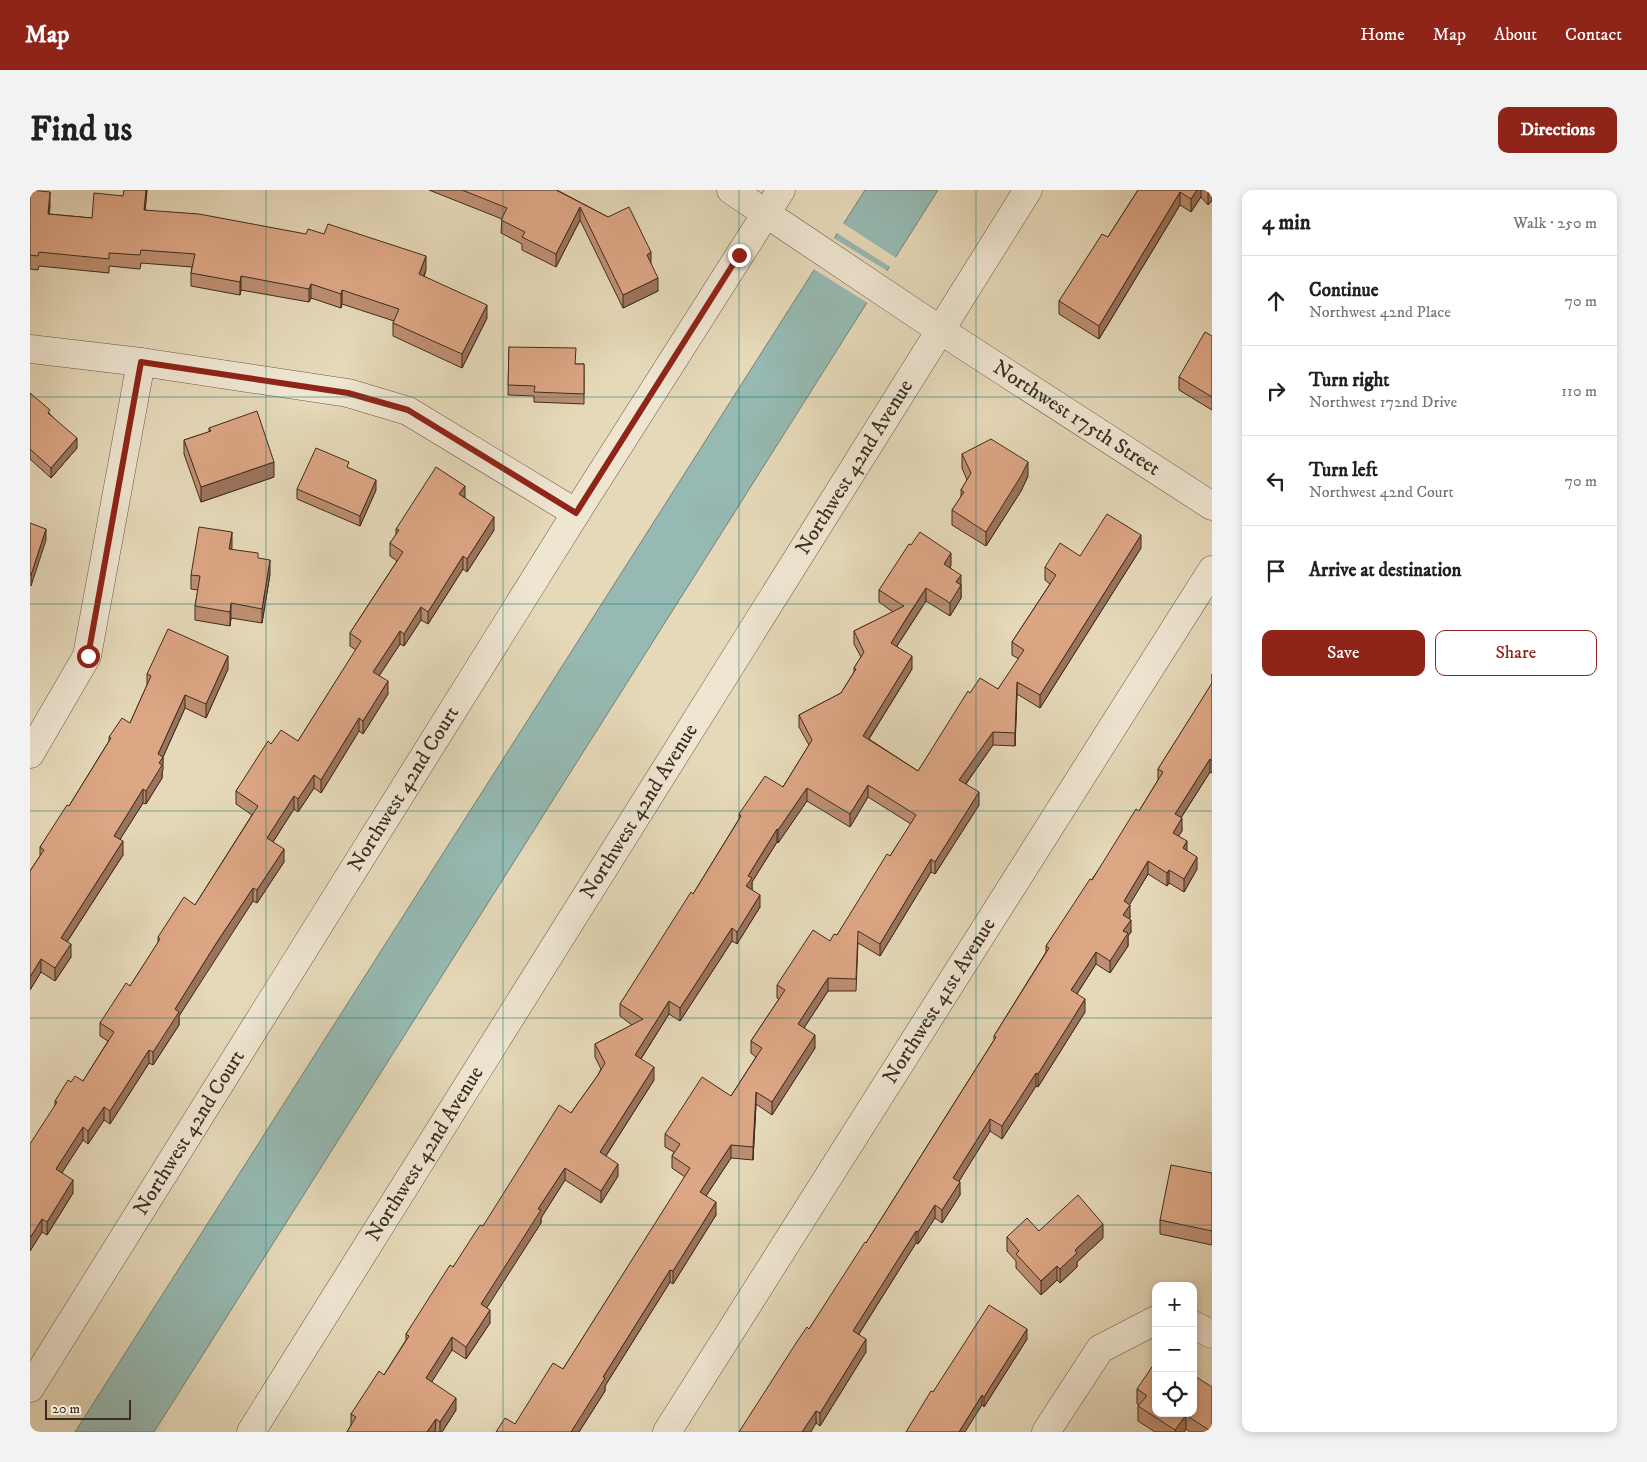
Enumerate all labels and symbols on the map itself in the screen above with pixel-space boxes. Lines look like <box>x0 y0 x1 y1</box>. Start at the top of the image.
route end <box>728 244 751 267</box>
street label: Northwest 175th Street <box>988 355 1165 482</box>
street label: Northwest 42nd Avenue <box>790 375 919 560</box>
route start <box>77 645 100 668</box>
street label: Northwest 42nd Court <box>342 701 465 877</box>
street label: Northwest 42nd Avenue <box>575 719 704 904</box>
street label: Northwest 41st Avenue <box>877 913 1002 1089</box>
street label: Northwest 42nd Court <box>128 1045 251 1220</box>
street label: Northwest 42nd Avenue <box>360 1061 490 1246</box>
scale bar <box>45 1397 131 1420</box>

